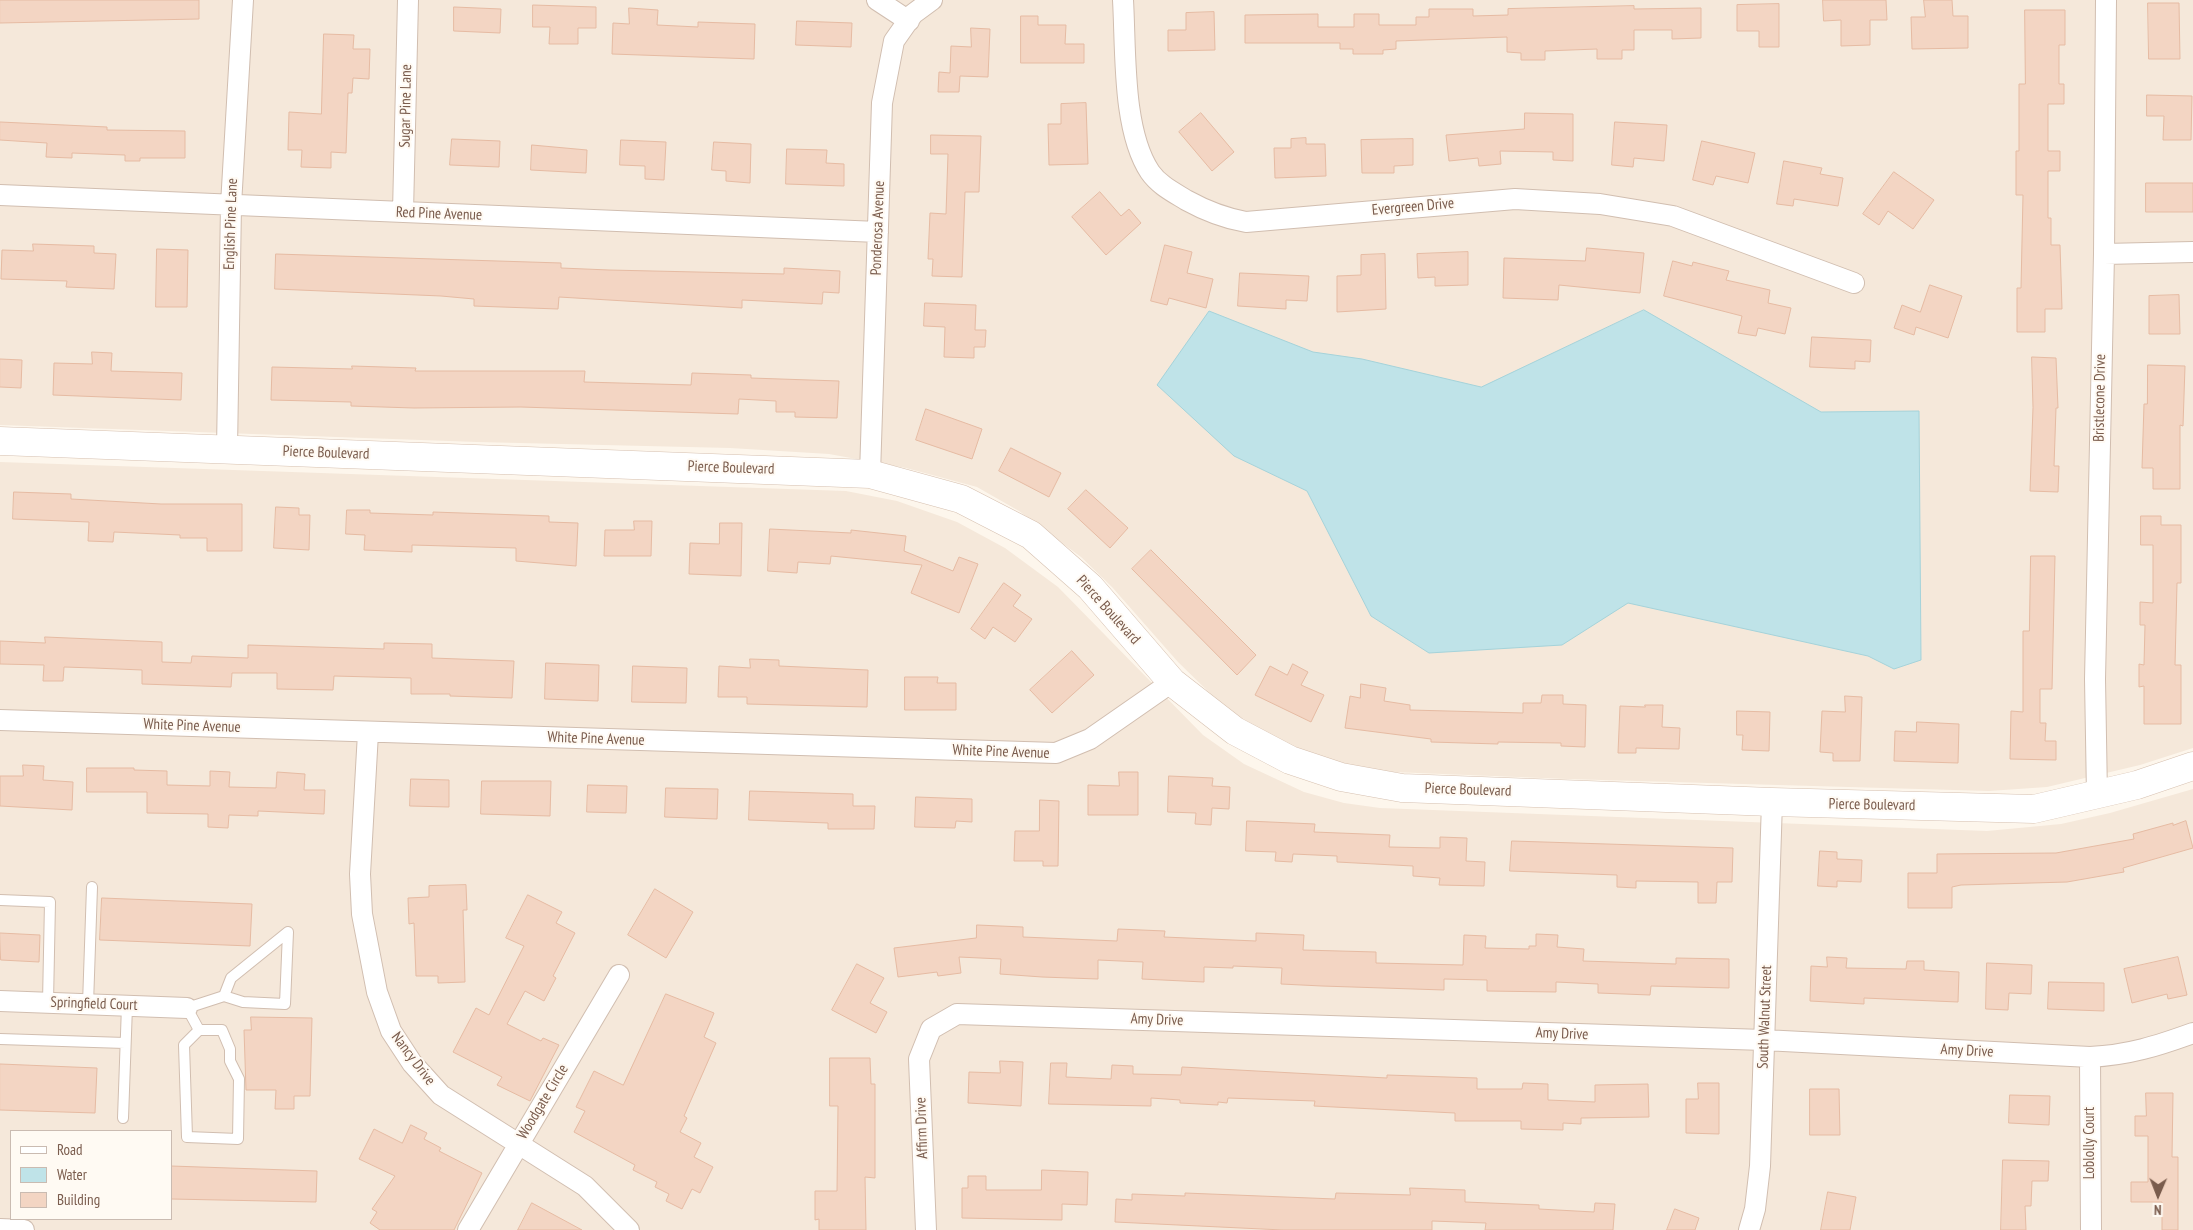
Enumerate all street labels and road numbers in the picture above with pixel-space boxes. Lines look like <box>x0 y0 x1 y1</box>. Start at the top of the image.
street label: Sugar Pine Lane <box>396 64 416 148</box>
street label: English Pine Lane <box>220 178 242 270</box>
street label: Ponderosa Avenue <box>867 180 889 276</box>
street label: Evergreen Drive <box>1371 194 1455 220</box>
street label: Red Pine Avenue <box>396 203 482 225</box>
street label: Bristlecone Drive <box>2090 354 2110 442</box>
street label: Pierce Boulevard <box>282 442 370 464</box>
street label: Pierce Boulevard <box>687 457 775 479</box>
street label: Pierce Boulevard <box>1072 572 1144 648</box>
street label: White Pine Avenue <box>143 715 241 737</box>
street label: White Pine Avenue <box>547 728 645 750</box>
street label: White Pine Avenue <box>952 741 1050 763</box>
street label: Pierce Boulevard <box>1424 779 1512 801</box>
street label: Pierce Boulevard <box>1828 795 1916 815</box>
street label: South Walnut Street <box>1754 965 1776 1069</box>
street label: Springfield Court <box>50 993 138 1015</box>
street label: Amy Drive <box>1130 1010 1184 1030</box>
street label: Amy Drive <box>1535 1024 1589 1044</box>
street label: Nancy Drive <box>387 1029 439 1089</box>
street label: Amy Drive <box>1940 1041 1994 1061</box>
street label: Woodgate Circle <box>514 1061 572 1143</box>
street label: Affirm Drive <box>912 1097 932 1159</box>
street label: Loblolly Court <box>2081 1107 2099 1179</box>

